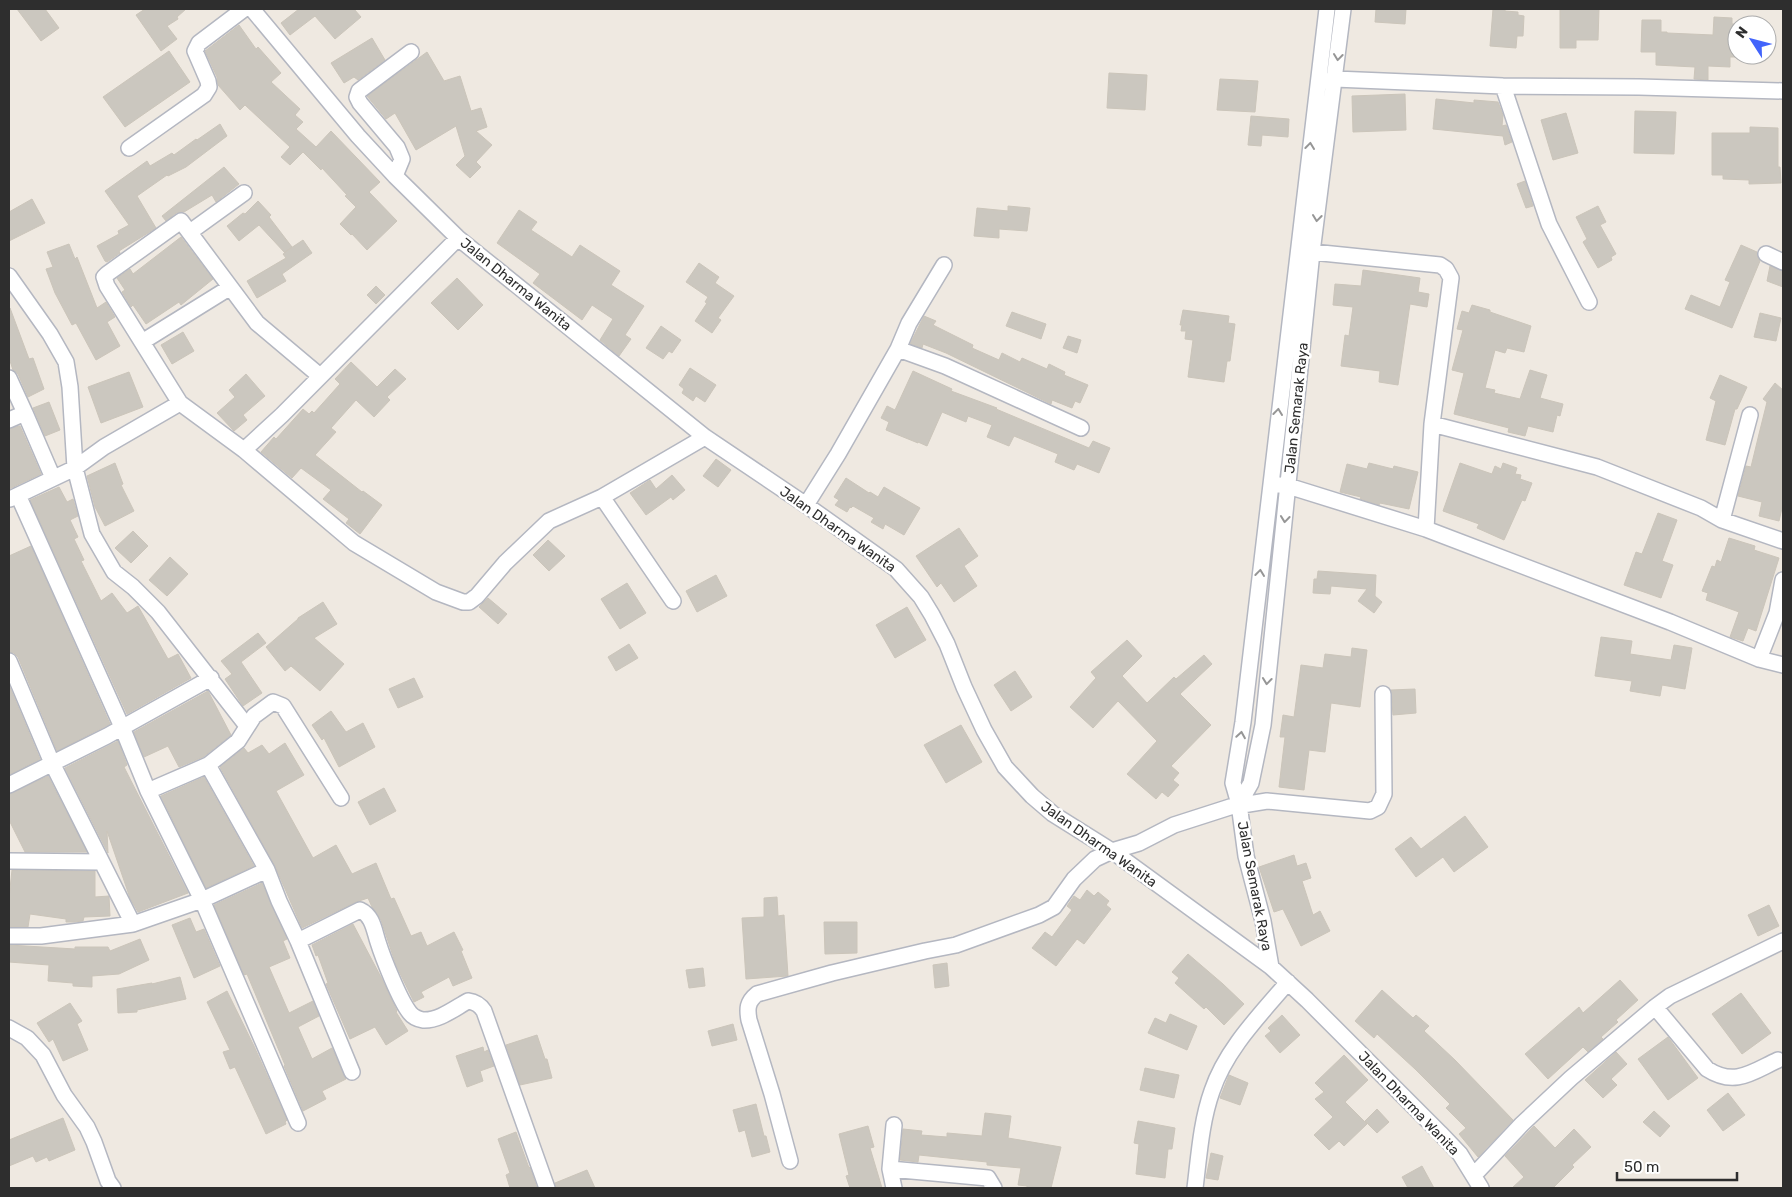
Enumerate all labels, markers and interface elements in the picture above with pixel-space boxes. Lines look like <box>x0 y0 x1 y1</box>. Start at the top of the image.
north arrow <box>1727 15 1777 65</box>
text: N <box>1732 24 1752 42</box>
one-way arrow <box>1333 53 1344 61</box>
one-way arrow <box>1305 142 1315 151</box>
one-way arrow <box>1312 215 1323 223</box>
street label: Jalan Dharma Wanita <box>457 234 575 334</box>
street label: Jalan Semarak Raya <box>1281 342 1312 474</box>
one-way arrow <box>1272 408 1283 416</box>
street label: Jalan Dharma Wanita <box>776 483 899 576</box>
one-way arrow <box>1280 515 1291 523</box>
one-way arrow <box>1254 569 1265 577</box>
one-way arrow <box>1262 677 1273 685</box>
one-way arrow <box>1235 730 1245 739</box>
street label: Jalan Dharma Wanita <box>1037 798 1160 891</box>
street label: Jalan Semarak Raya <box>1234 820 1275 952</box>
street label: Jalan Dharma Wanita <box>1355 1048 1463 1159</box>
scale bar <box>1617 1150 1737 1182</box>
text: 50 m <box>1624 1158 1659 1176</box>

